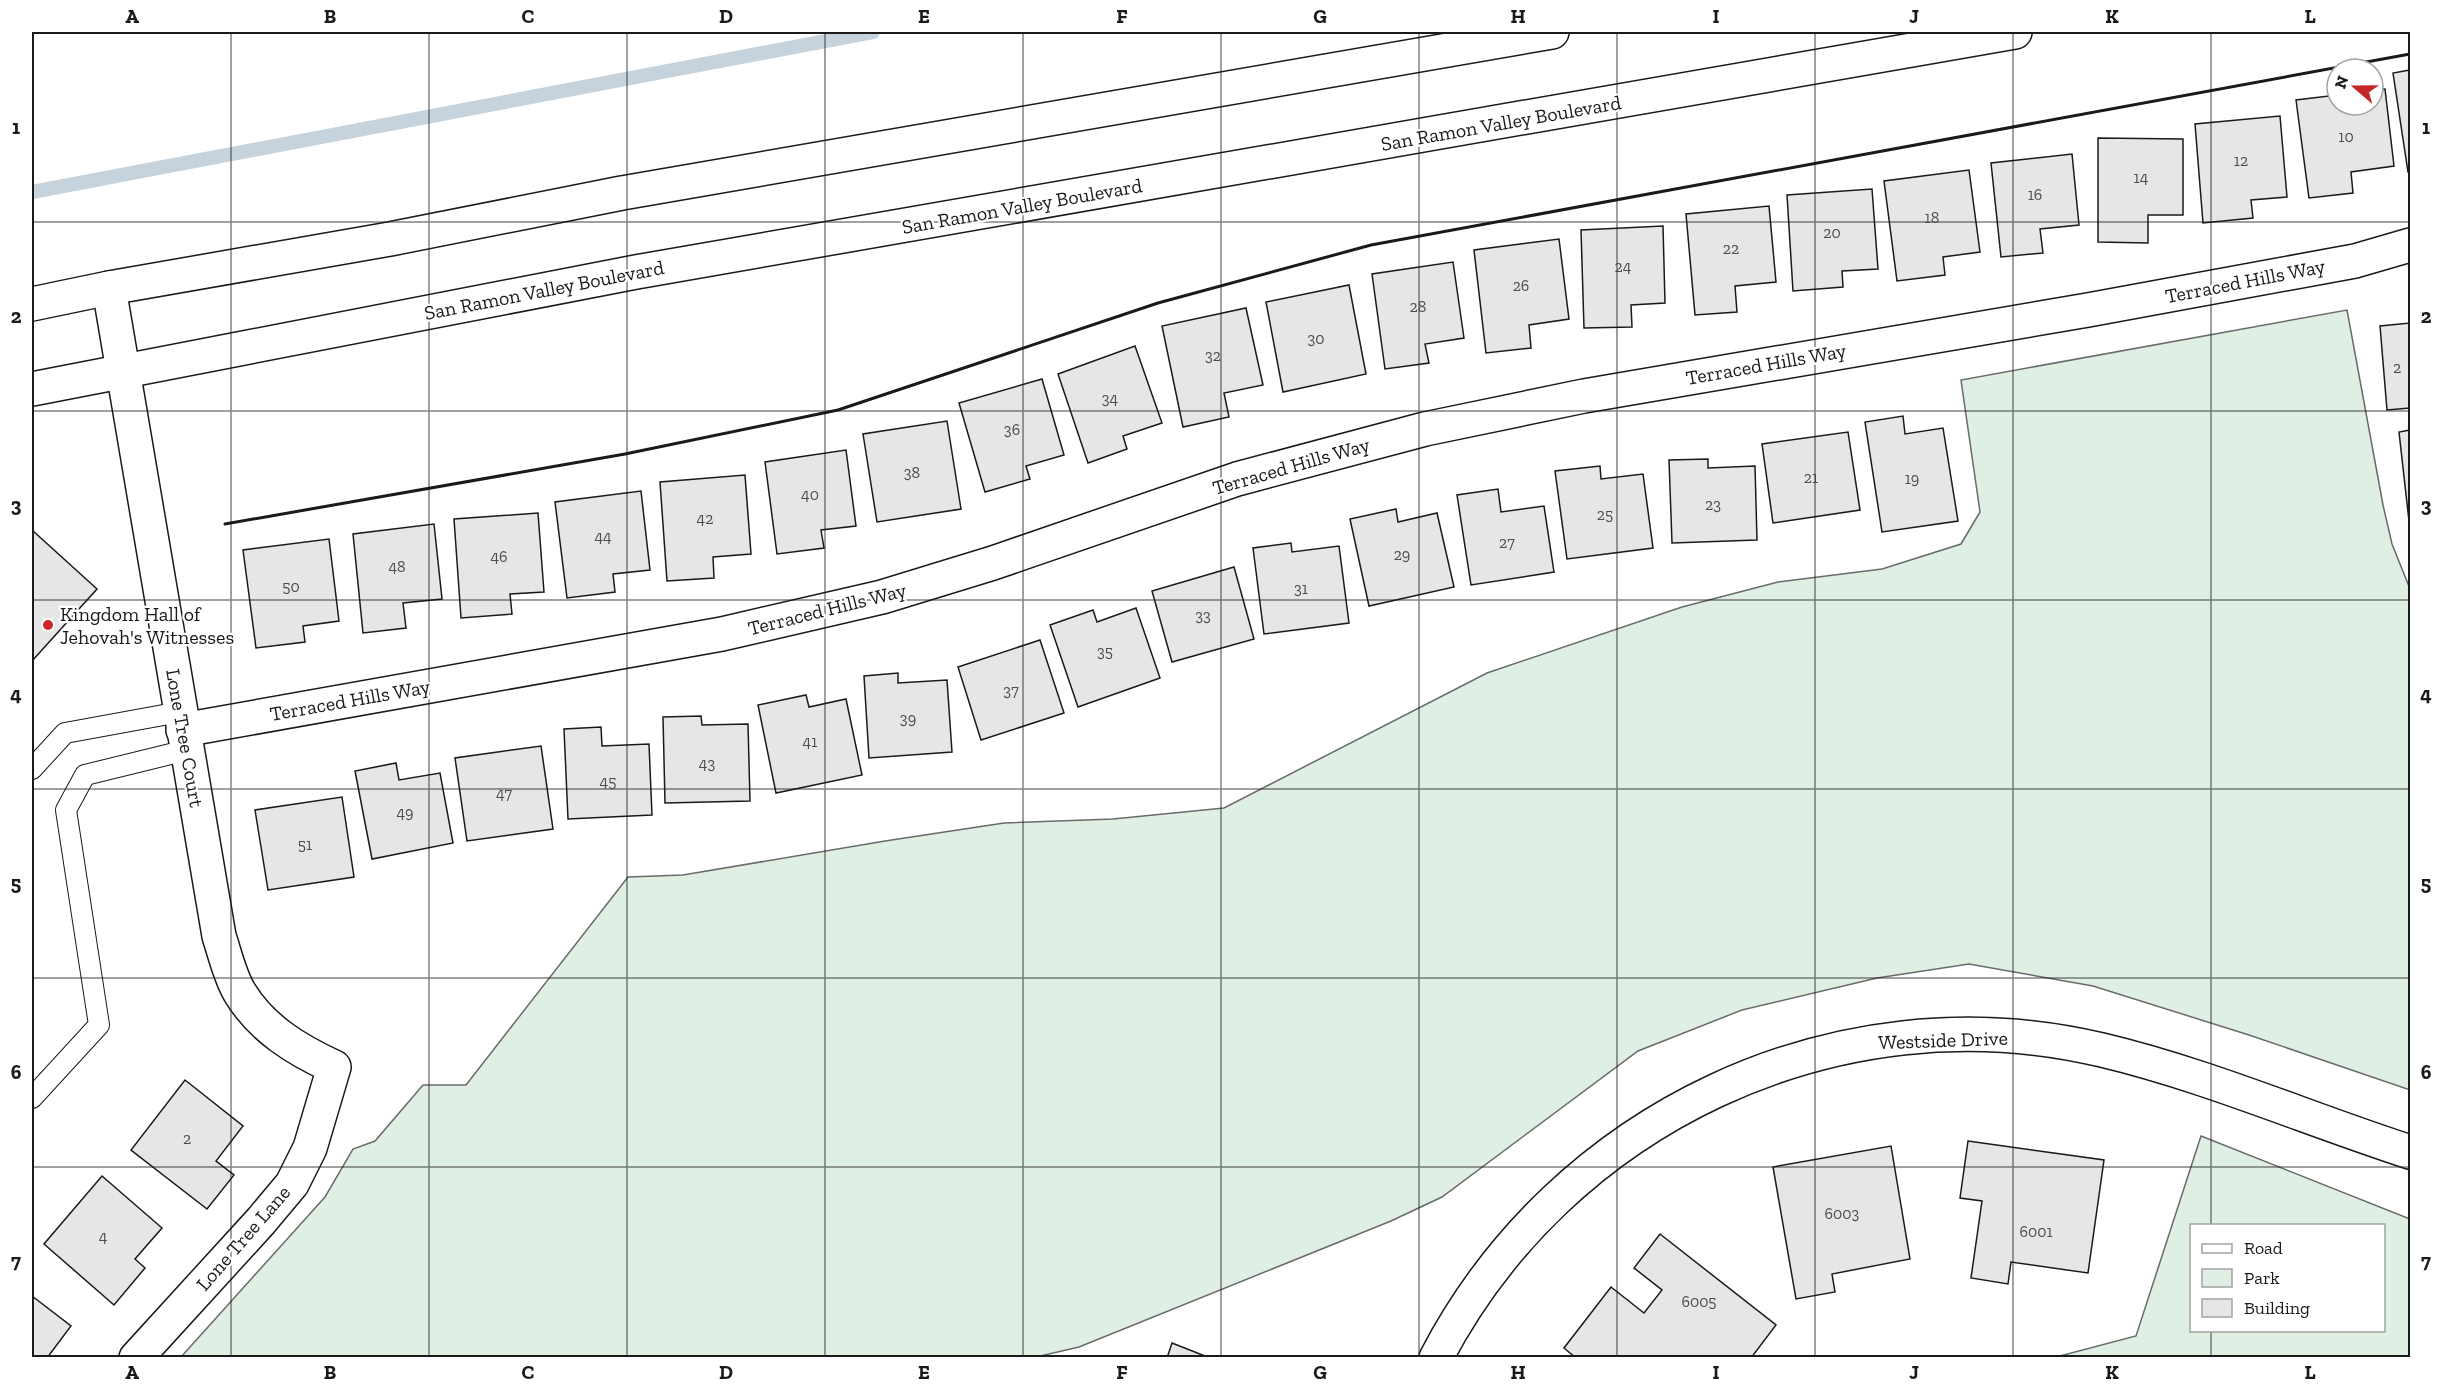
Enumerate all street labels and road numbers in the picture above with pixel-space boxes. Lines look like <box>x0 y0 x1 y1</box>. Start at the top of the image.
street label: San Ramon Valley Boulevard <box>1379 90 1623 156</box>
street label: San Ramon Valley Boulevard <box>900 173 1144 239</box>
street label: Terraced Hills Way <box>2163 254 2328 308</box>
street label: San Ramon Valley Boulevard <box>422 255 666 325</box>
street label: Terraced Hills Way <box>1684 338 1849 390</box>
street label: Terraced Hills Way <box>1210 432 1373 500</box>
street label: Terraced Hills Way <box>745 578 909 640</box>
street label: Lone Tree Court <box>161 667 209 810</box>
street label: Terraced Hills Way <box>268 674 433 726</box>
street label: Westside Drive <box>1878 1026 2008 1054</box>
street label: Lone Tree Lane <box>191 1181 295 1295</box>

